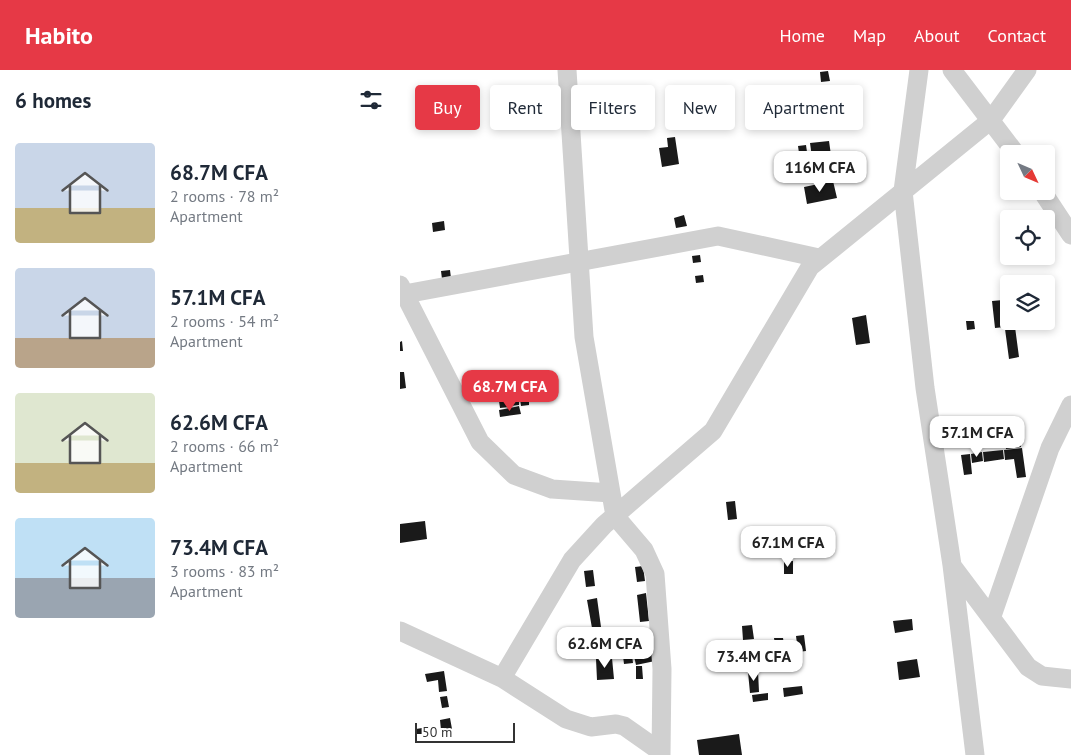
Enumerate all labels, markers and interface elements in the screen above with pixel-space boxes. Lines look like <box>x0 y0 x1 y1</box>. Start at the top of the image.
text: Habito <box>25 20 93 51</box>
text: Home <box>779 24 825 47</box>
text: Map <box>853 24 886 47</box>
text: About <box>914 24 960 47</box>
text: Contact <box>988 24 1046 47</box>
chip: Buy <box>415 85 480 130</box>
chip: Rent <box>490 85 561 130</box>
chip: Filters <box>571 85 655 130</box>
chip: New <box>665 85 735 130</box>
chip: Apartment <box>745 85 863 130</box>
icon: filters <box>357 86 385 114</box>
text: 6 homes <box>15 87 91 114</box>
north arrow <box>1000 145 1055 200</box>
map controls <box>1000 145 1055 330</box>
pin: 116M CFA <box>768 150 872 193</box>
text: 116M CFA <box>785 157 855 177</box>
text: 68.7M CFA <box>170 159 268 186</box>
icon: home <box>55 163 115 223</box>
text: 2 rooms · 78 m² <box>170 186 279 206</box>
text: Apartment <box>170 206 243 226</box>
button: locate <box>1000 210 1055 265</box>
button: layers <box>1000 275 1055 330</box>
text: 57.1M CFA <box>170 284 265 311</box>
icon: home <box>55 288 115 348</box>
text: 2 rooms · 54 m² <box>170 311 279 331</box>
text: Apartment <box>170 331 243 351</box>
pin: 68.7M CFA <box>453 370 567 412</box>
text: 68.7M CFA <box>473 376 547 396</box>
text: 62.6M CFA <box>170 409 268 436</box>
icon: home <box>55 413 115 473</box>
pin: 57.1M CFA <box>920 416 1034 458</box>
text: 57.1M CFA <box>941 422 1013 442</box>
text: 2 rooms · 66 m² <box>170 436 279 456</box>
text: Apartment <box>170 456 243 476</box>
pin: 67.1M CFA <box>731 526 845 568</box>
text: 67.1M CFA <box>752 532 824 552</box>
text: 73.4M CFA <box>170 534 268 561</box>
icon: home <box>55 538 115 598</box>
text: 3 rooms · 83 m² <box>170 561 279 581</box>
text: Apartment <box>170 581 243 601</box>
pin: 62.6M CFA <box>548 626 662 669</box>
text: 62.6M CFA <box>568 633 642 653</box>
pin: 73.4M CFA <box>697 640 811 682</box>
text: 73.4M CFA <box>717 646 791 666</box>
scale bar <box>415 720 515 743</box>
text: 50 m <box>422 723 452 741</box>

